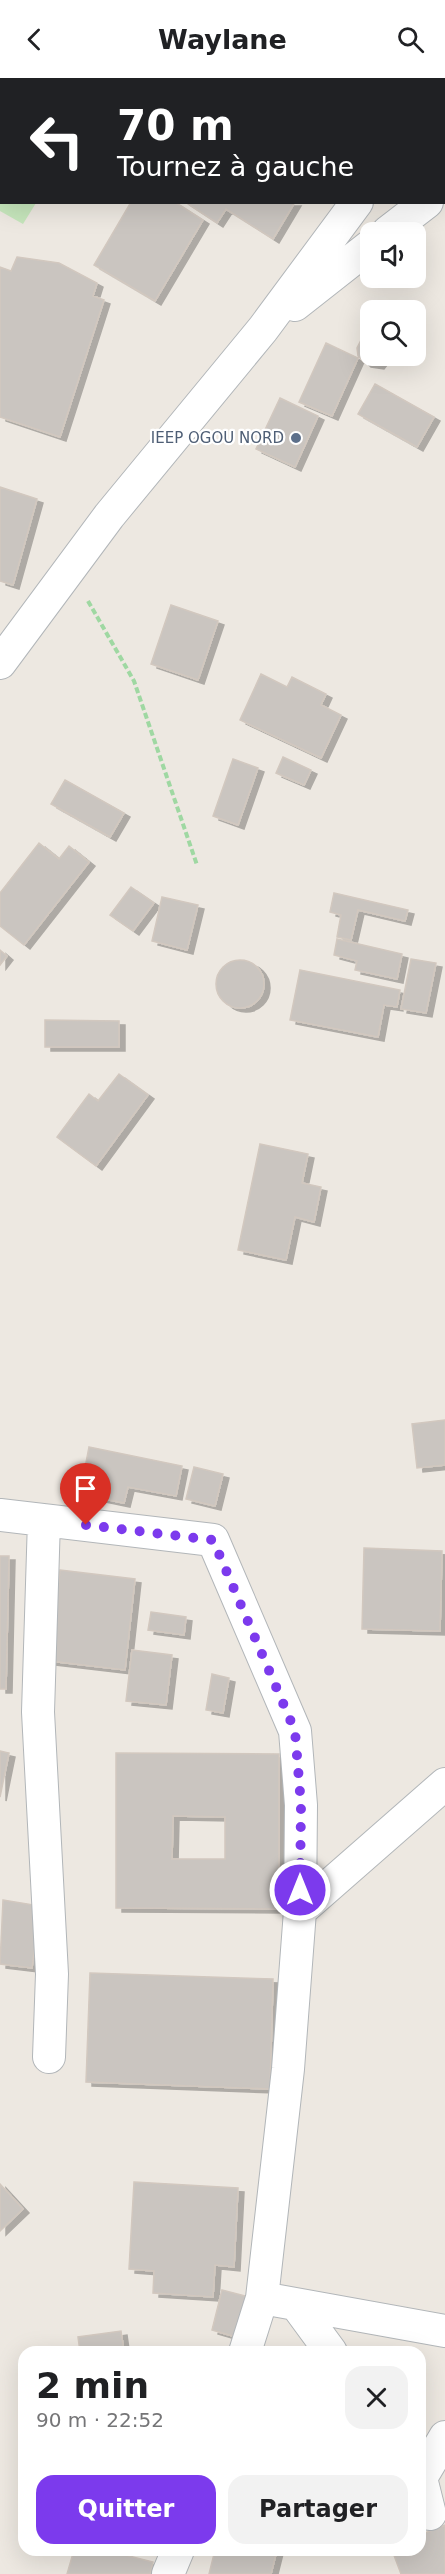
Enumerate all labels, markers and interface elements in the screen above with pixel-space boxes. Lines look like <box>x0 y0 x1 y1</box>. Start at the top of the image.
icon: back <box>18 23 51 56</box>
icon: search <box>394 23 427 56</box>
text: Waylane <box>158 24 287 55</box>
text: 70 m <box>117 101 234 150</box>
icon: left <box>18 102 96 180</box>
text: Tournez à gauche <box>117 151 354 182</box>
map controls <box>360 222 426 366</box>
button: sound <box>360 222 426 288</box>
button: search <box>360 300 426 366</box>
place label: IEEP OGOU NORD <box>151 429 284 447</box>
marker: IEEP OGOU NORD <box>289 431 303 445</box>
pin <box>60 1463 111 1525</box>
icon: arrive <box>69 1472 102 1505</box>
position arrow <box>268 1858 332 1922</box>
text: 2 min <box>36 2365 149 2406</box>
button: close <box>345 2366 408 2429</box>
text: 90 m · 22:52 <box>36 2408 164 2432</box>
button: Quitter <box>36 2475 216 2544</box>
button: Partager <box>228 2475 408 2544</box>

